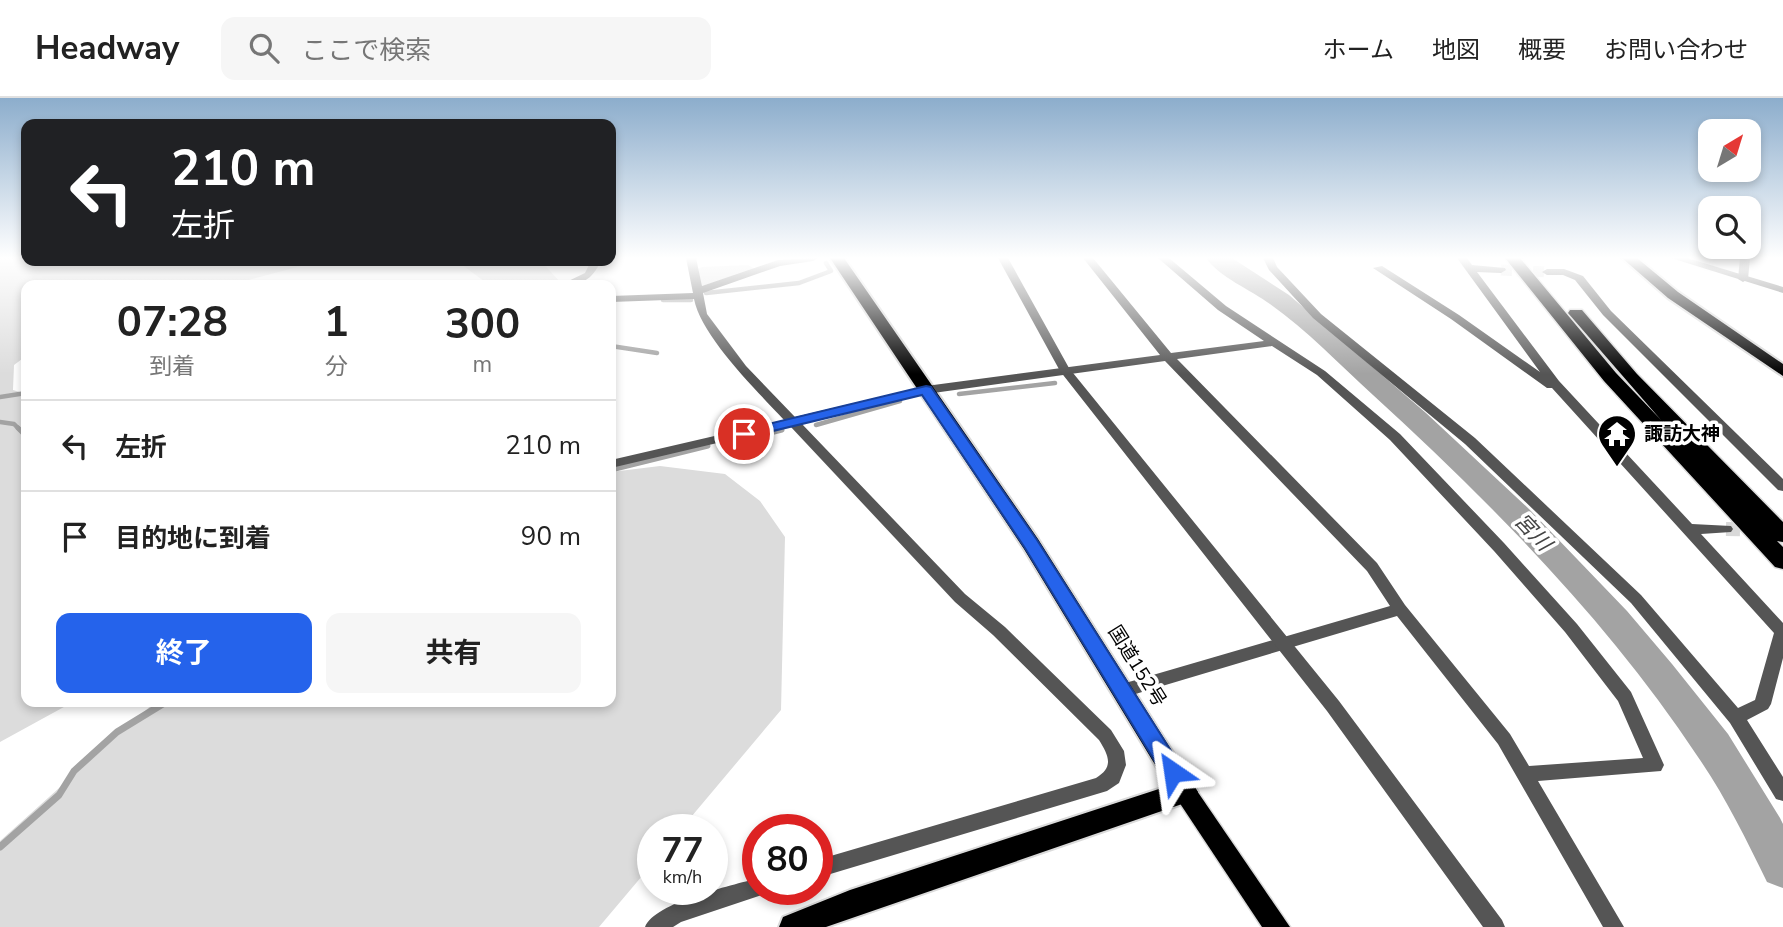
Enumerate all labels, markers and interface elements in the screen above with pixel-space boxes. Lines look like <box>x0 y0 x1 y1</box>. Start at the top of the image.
search box <box>221 17 711 80</box>
text: Headway <box>35 26 179 71</box>
icon: search <box>245 29 283 67</box>
text: ここで検索 <box>301 33 431 68</box>
text: ホーム <box>1323 34 1394 66</box>
text: 地図 <box>1432 34 1480 66</box>
text: 概要 <box>1518 34 1566 66</box>
text: お問い合わせ <box>1604 34 1748 66</box>
north arrow <box>1698 119 1760 182</box>
map controls <box>1698 119 1761 259</box>
text: 210 m <box>171 135 315 202</box>
icon: left <box>56 147 147 238</box>
button: search <box>1698 196 1761 259</box>
text: 左折 <box>171 204 235 247</box>
text: 07:28 <box>117 294 228 351</box>
text: 1 <box>324 294 349 351</box>
text: 300 <box>445 296 520 353</box>
text: m <box>473 349 492 380</box>
text: 到着 <box>149 351 195 382</box>
text: 分 <box>325 351 348 382</box>
pin <box>714 404 774 464</box>
temple icon: 諏訪大神 <box>1596 413 1638 468</box>
icon: arrive <box>725 415 763 453</box>
place label: 諏訪大神 <box>1644 421 1720 447</box>
icon: left <box>56 427 94 465</box>
text: 210 m <box>505 428 581 463</box>
text: 左折 <box>115 430 167 465</box>
water label: 宮川 <box>1508 507 1559 558</box>
icon: arrive <box>56 518 94 556</box>
text: 90 m <box>521 519 581 554</box>
text: 目的地に到着 <box>115 521 271 556</box>
button: 終了 <box>56 613 312 693</box>
button: 共有 <box>326 613 581 693</box>
street label: 国道152号 <box>1102 620 1172 712</box>
position arrow <box>1136 735 1210 809</box>
speed limit sign: 80 <box>742 814 833 905</box>
text: 77 <box>661 827 704 874</box>
text: km/h <box>663 865 702 889</box>

